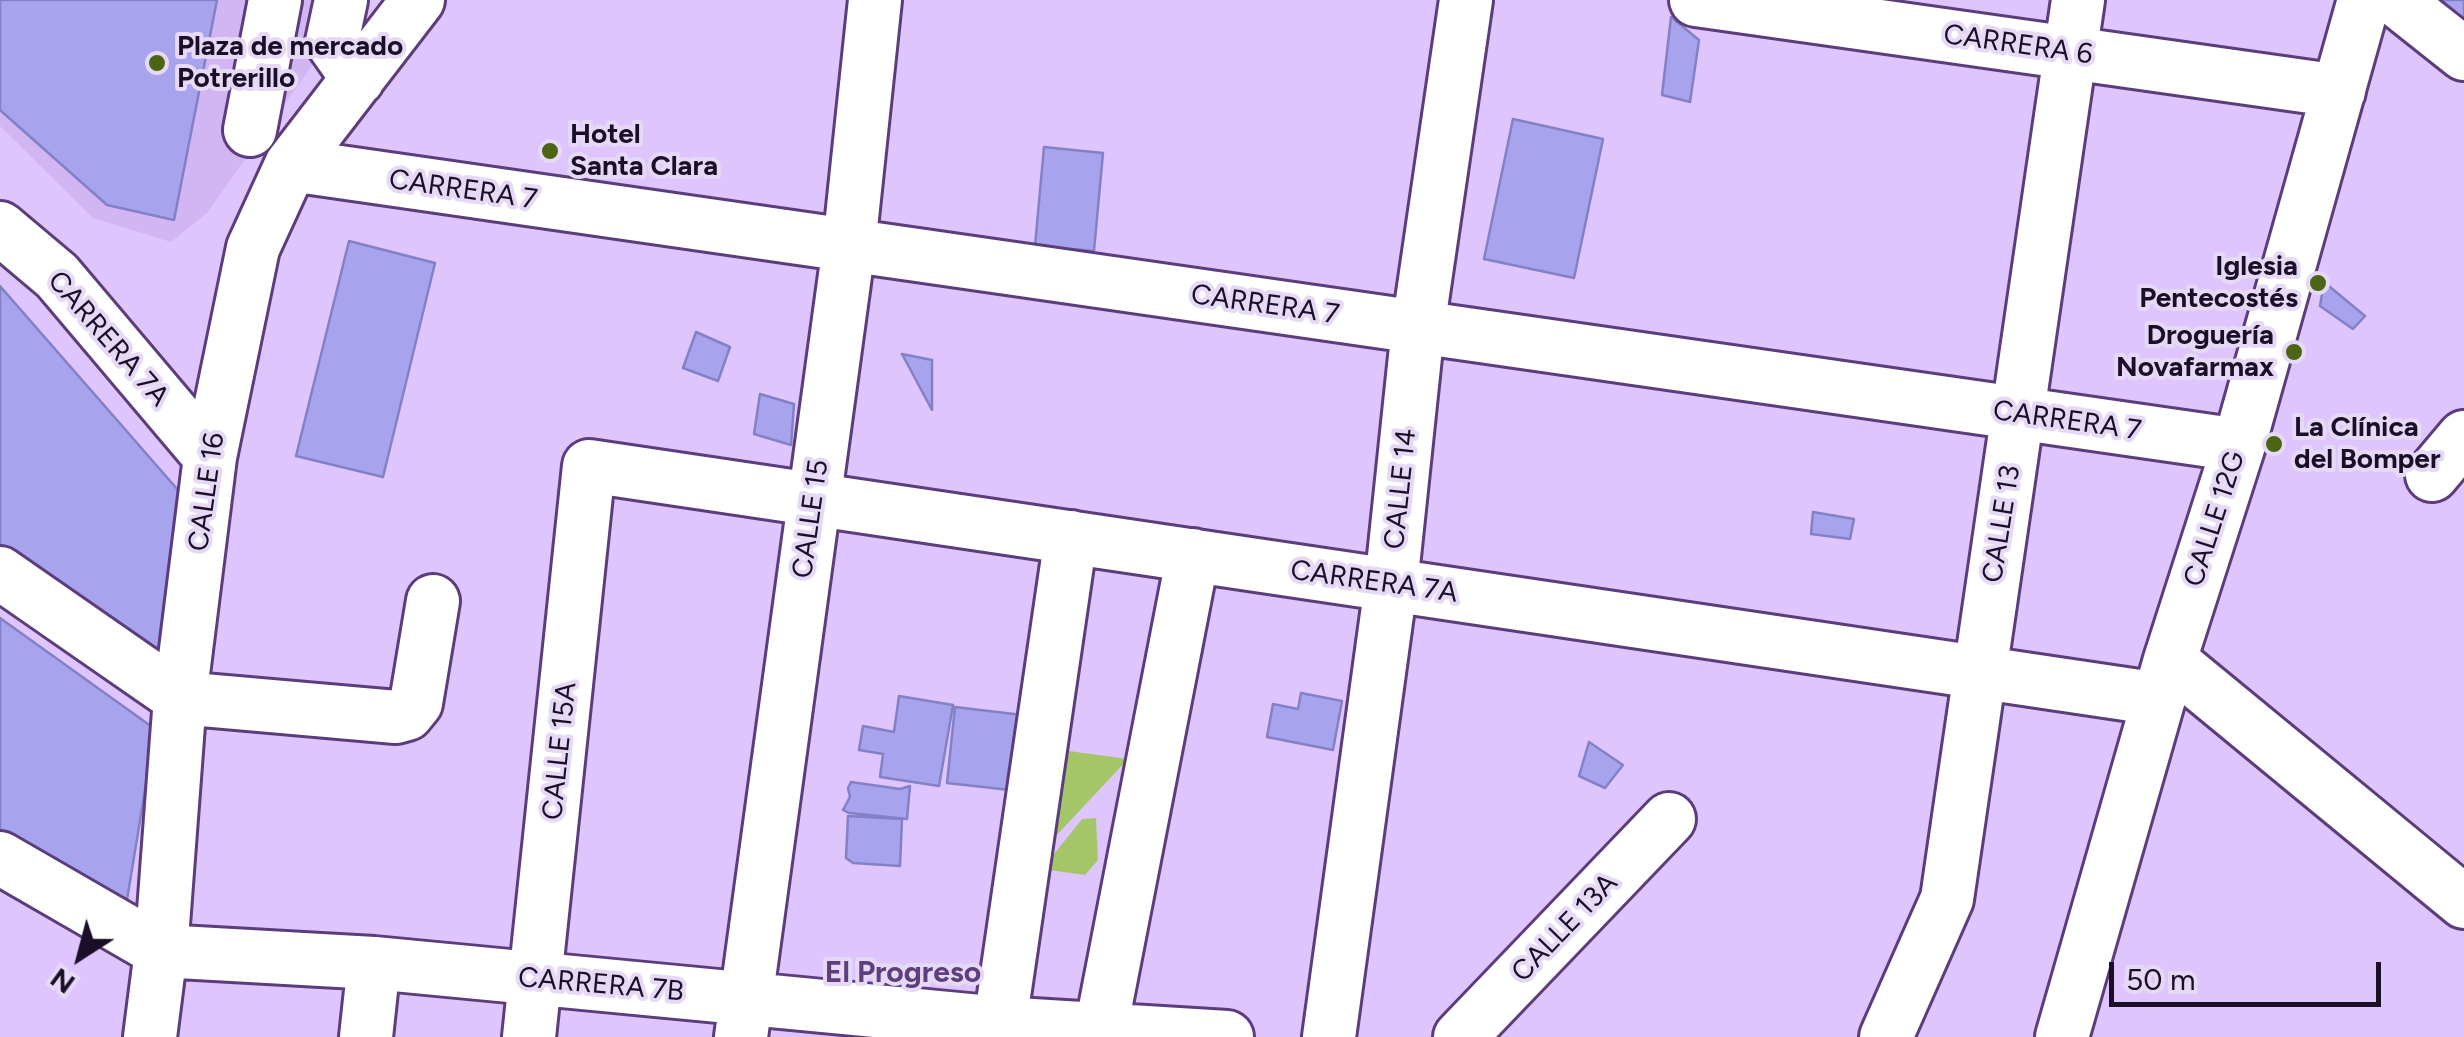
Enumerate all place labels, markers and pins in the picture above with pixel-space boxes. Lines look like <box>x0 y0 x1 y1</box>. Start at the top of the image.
place label: Plaza de mercado Potrerillo <box>177 30 403 96</box>
marker: Plaza de mercado Potrerillo <box>146 52 168 74</box>
place label: Hotel Santa Clara <box>570 118 718 184</box>
marker: Hotel Santa Clara <box>539 140 561 162</box>
place label: Iglesia Pentecostés <box>2139 250 2298 316</box>
marker: Iglesia Pentecostés <box>2307 272 2329 294</box>
place label: Droguería Novafarmax <box>2116 319 2274 385</box>
marker: Droguería Novafarmax <box>2283 341 2305 363</box>
place label: La Clínica del Bomper <box>2294 411 2440 477</box>
marker: La Clínica del Bomper <box>2263 433 2285 455</box>

